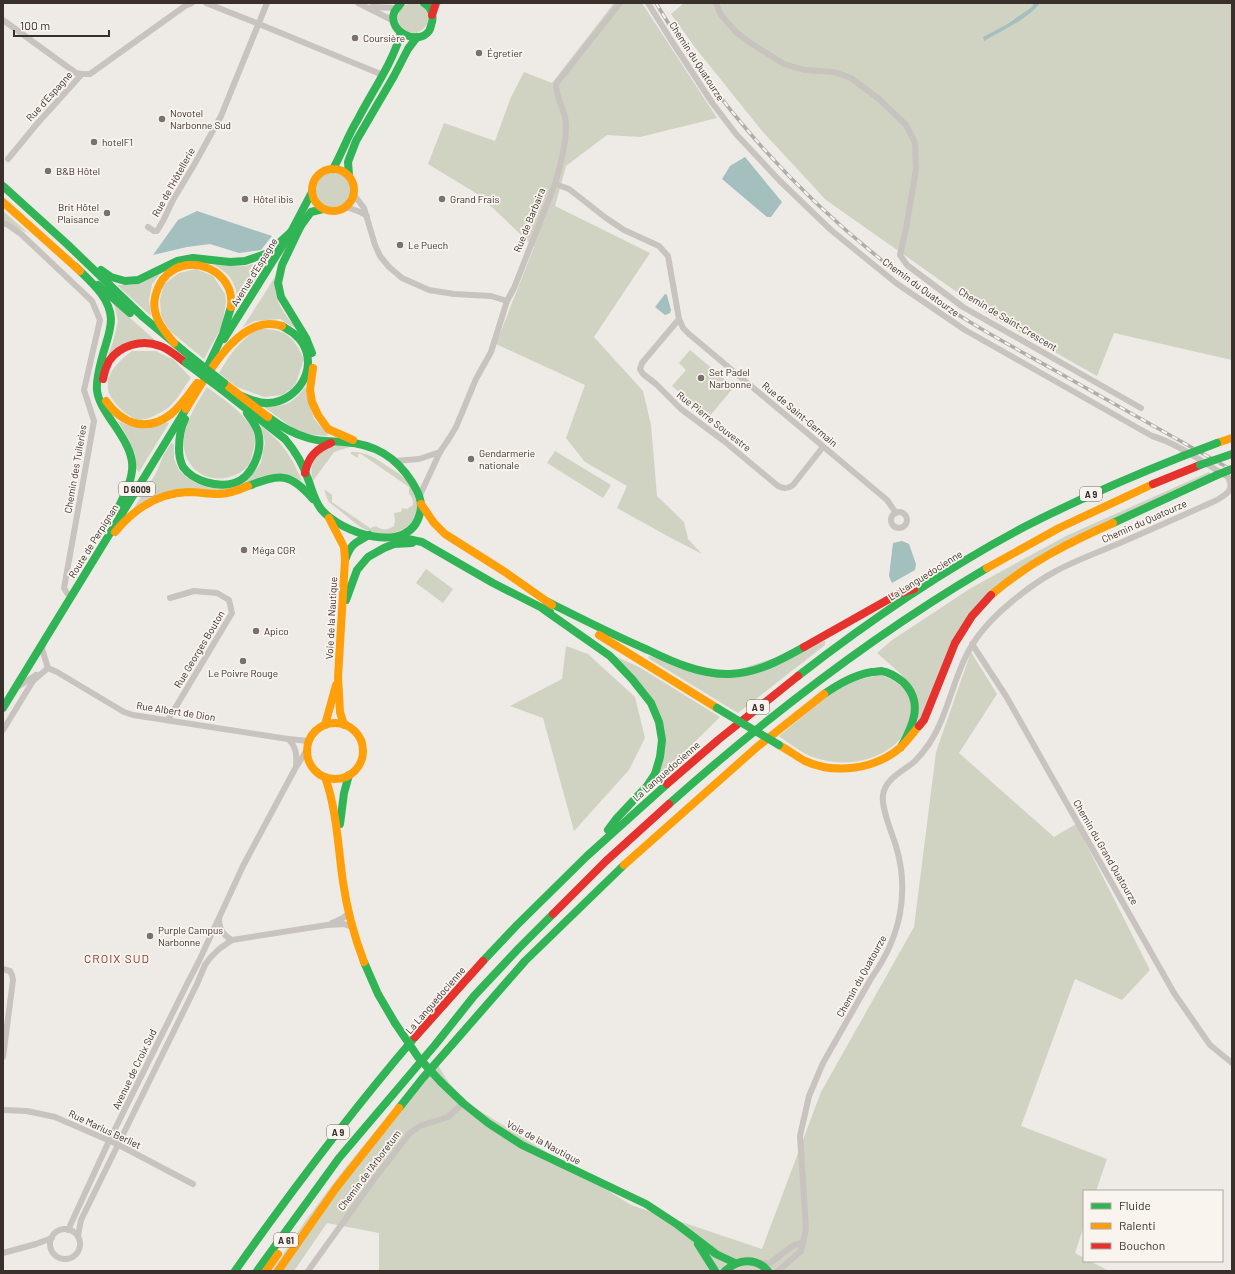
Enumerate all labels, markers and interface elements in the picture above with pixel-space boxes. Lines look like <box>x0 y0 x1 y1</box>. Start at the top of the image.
scale bar <box>14 12 109 38</box>
text: 100 m <box>20 18 50 32</box>
street label: Chemin du Quatourze <box>667 19 727 103</box>
place label: Coursière <box>363 32 405 44</box>
marker: Coursière <box>350 33 360 43</box>
place label: Égretier <box>487 47 523 59</box>
marker: Égretier <box>474 48 484 58</box>
street label: Rue d'Espagne <box>23 69 75 123</box>
place label: Novotel Narbonne Sud <box>170 107 231 131</box>
marker: Novotel Narbonne Sud <box>157 114 167 124</box>
place label: hotelF1 <box>102 136 133 148</box>
marker: hotelF1 <box>89 137 99 147</box>
street label: Rue de l'Hôtellerie <box>149 145 197 219</box>
place label: B&B Hôtel <box>56 165 100 177</box>
marker: B&B Hôtel <box>43 166 53 176</box>
street label: Rue de Barbaira <box>511 186 547 254</box>
place label: Hôtel ibis <box>253 193 294 205</box>
place label: Grand Frais <box>450 193 499 205</box>
marker: Hôtel ibis <box>240 194 250 204</box>
marker: Grand Frais <box>437 194 447 204</box>
place label: Brit Hôtel Plaisance <box>57 201 99 225</box>
marker: Brit Hôtel Plaisance <box>102 208 112 218</box>
street label: Avenue d'Espagne <box>228 236 280 308</box>
place label: Le Puech <box>408 239 448 251</box>
marker: Le Puech <box>395 240 405 250</box>
street label: Chemin du Quatourze <box>880 255 962 319</box>
street label: Chemin de Saint-Crescent <box>956 285 1060 353</box>
place label: Set Padel Narbonne <box>709 366 751 390</box>
marker: Set Padel Narbonne <box>696 373 706 383</box>
street label: Rue de Saint-Germain <box>760 379 840 449</box>
street label: Rue Pierre Souvestre <box>674 388 754 454</box>
street label: Chemin des Tuileries <box>61 424 89 514</box>
place label: Gendarmerie nationale <box>479 447 535 471</box>
marker: Gendarmerie nationale <box>466 454 476 464</box>
road number: D 6009 <box>119 482 155 496</box>
road number: A 9 <box>1080 487 1102 501</box>
street label: Chemin du Quatourze <box>1100 497 1188 545</box>
street label: Route de Perpignan <box>66 502 120 580</box>
place label: Méga CGR <box>252 544 295 556</box>
marker: Méga CGR <box>239 545 249 555</box>
street label: La Languedocienne <box>886 547 964 603</box>
street label: Voie de la Nautique <box>323 576 339 660</box>
street label: Rue Georges Bouton <box>171 608 227 690</box>
place label: Apico <box>264 625 289 637</box>
marker: Apico <box>251 626 261 636</box>
marker: Le Poivre Rouge <box>238 656 248 666</box>
place label: Le Poivre Rouge <box>208 667 278 679</box>
street label: Rue Albert de Dion <box>136 699 216 723</box>
road number: A 9 <box>747 700 769 714</box>
street label: La Languedocienne <box>630 739 702 803</box>
street label: Chemin du Grand Quatourze <box>1071 797 1141 907</box>
place label: Purple Campus Narbonne <box>158 924 223 948</box>
marker: Purple Campus Narbonne <box>145 931 155 941</box>
street label: Chemin du Quatourze <box>834 933 888 1019</box>
district label: CROIX SUD <box>84 951 150 965</box>
street label: La Languedocienne <box>403 964 467 1036</box>
street label: Avenue de Croix Sud <box>109 1027 159 1111</box>
street label: Rue Marius Berliet <box>67 1107 143 1151</box>
street label: Voie de la Nautique <box>505 1117 583 1167</box>
road number: A 9 <box>327 1125 349 1139</box>
street label: Chemin de l'Arboretum <box>335 1127 403 1213</box>
legend <box>1083 1190 1223 1262</box>
text: Fluide <box>1119 1198 1151 1212</box>
text: Ralenti <box>1119 1218 1156 1232</box>
road number: A 61 <box>274 1233 298 1247</box>
text: Bouchon <box>1119 1238 1165 1252</box>

